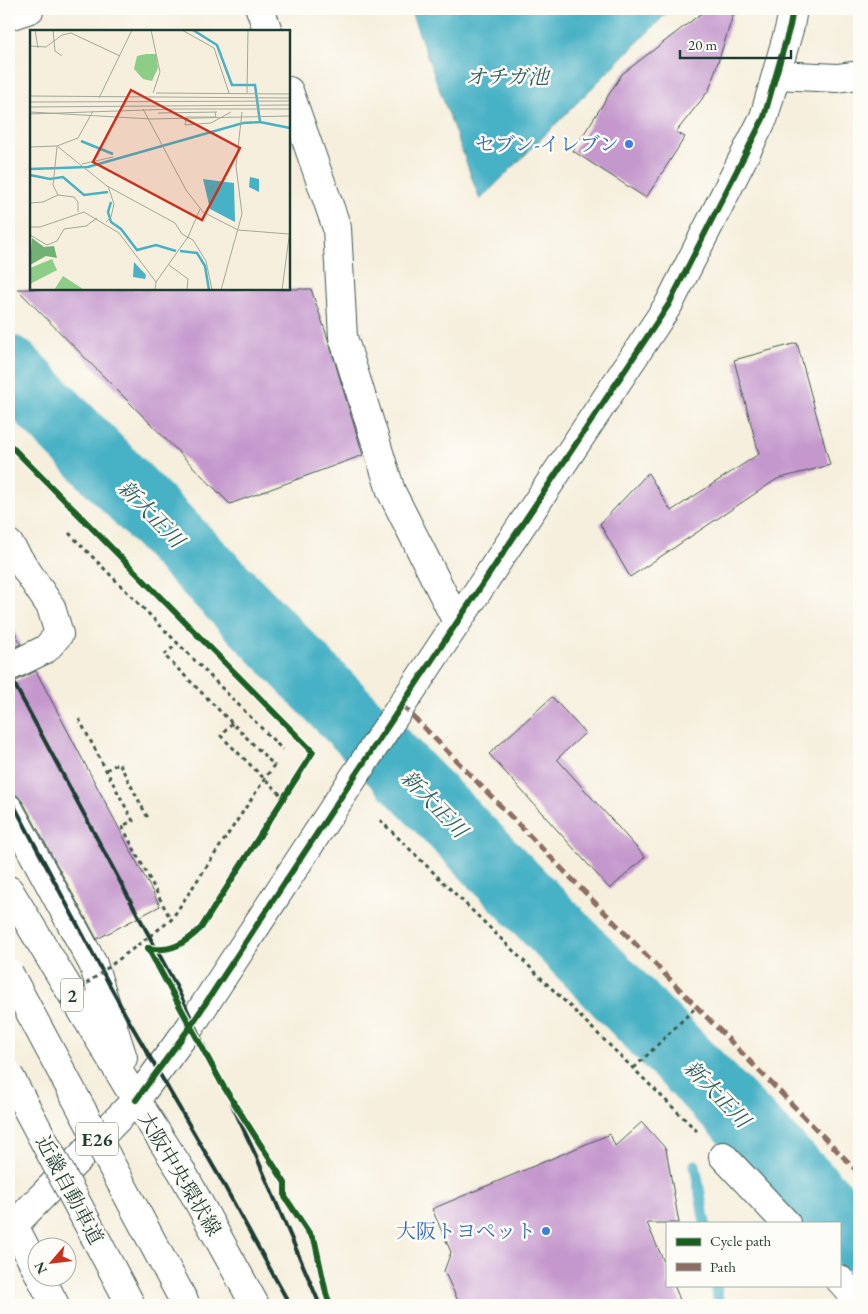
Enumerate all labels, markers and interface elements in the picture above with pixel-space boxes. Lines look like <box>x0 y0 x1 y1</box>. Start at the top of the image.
scale bar <box>680 28 792 60</box>
inset map <box>30 30 290 290</box>
text: 20 m <box>688 35 717 54</box>
water label: オチガ池 <box>465 63 551 90</box>
place label: セブン-イレブン <box>475 131 619 157</box>
marker: セブン-イレブン <box>623 138 635 150</box>
water label: 新大正川 <box>112 474 192 555</box>
water label: 新大正川 <box>395 764 475 845</box>
road number: 2 <box>61 978 83 1012</box>
water label: 新大正川 <box>678 1054 758 1135</box>
street label: 大阪中央環状線 <box>133 1107 227 1241</box>
road number: E26 <box>76 1122 118 1156</box>
street label: 近畿自動車道 <box>30 1131 110 1249</box>
place label: 大阪トヨペット <box>396 1218 536 1244</box>
legend <box>666 1222 840 1286</box>
marker: 大阪トヨペット <box>540 1225 552 1237</box>
text: Cycle path <box>710 1231 772 1250</box>
north arrow <box>28 1236 78 1286</box>
text: Path <box>710 1257 736 1276</box>
text: N <box>30 1258 51 1277</box>

